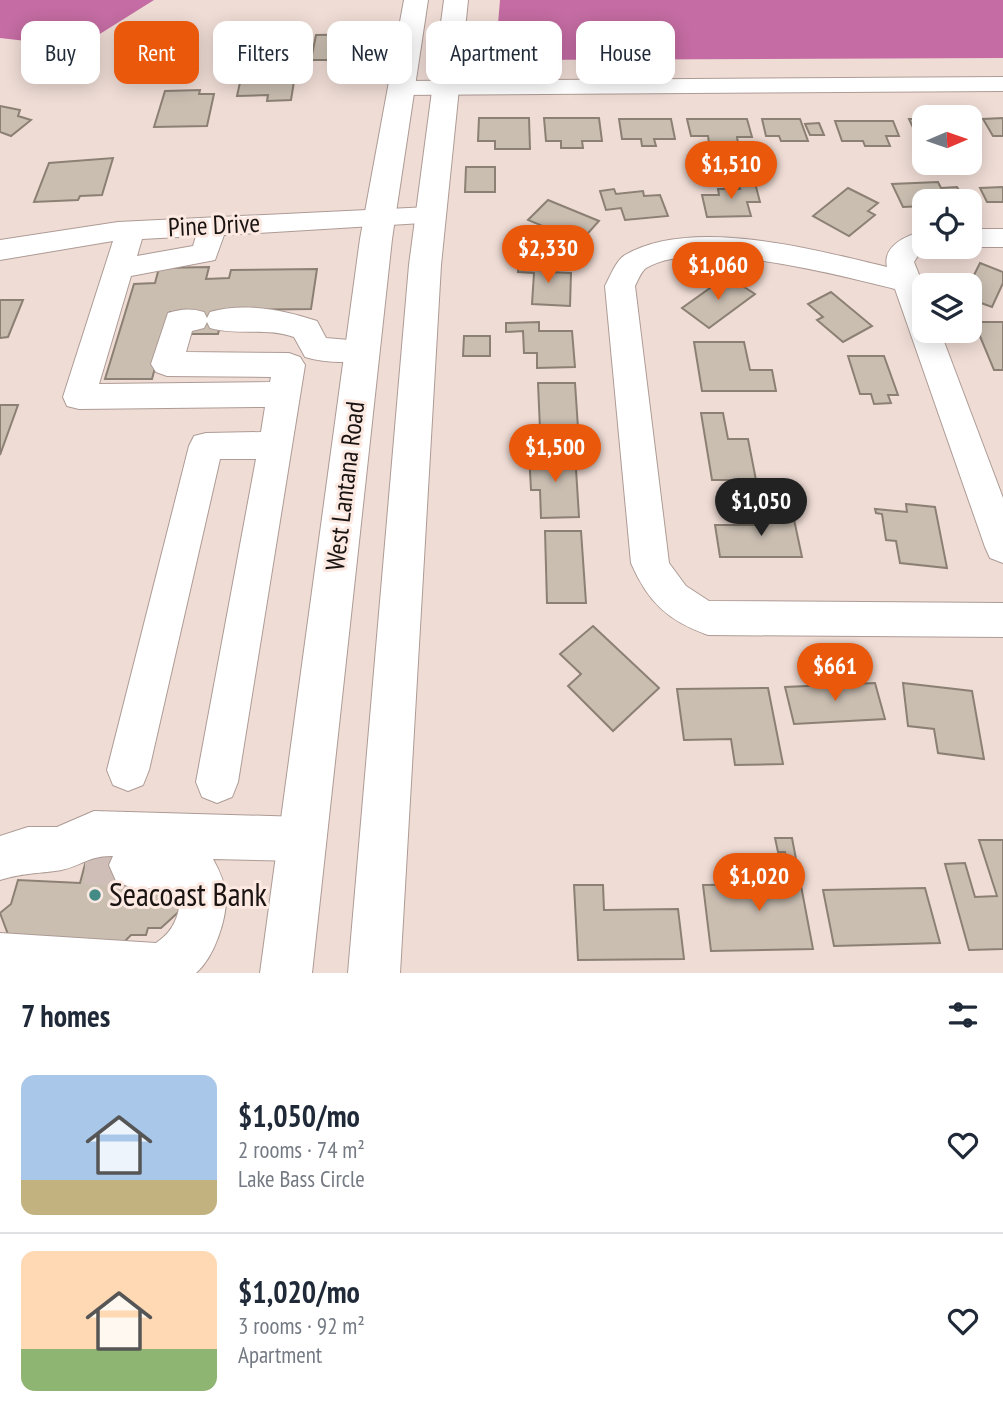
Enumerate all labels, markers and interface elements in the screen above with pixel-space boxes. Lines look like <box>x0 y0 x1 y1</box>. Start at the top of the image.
chip: Buy <box>21 21 100 84</box>
chip: Rent <box>114 21 199 84</box>
chip: Filters <box>213 21 313 84</box>
chip: New <box>327 21 412 84</box>
chip: Apartment <box>426 21 562 84</box>
chip: House <box>576 21 675 84</box>
north arrow <box>912 105 982 175</box>
map controls <box>912 105 982 343</box>
pin: $1,510 <box>674 142 788 201</box>
text: $1,510 <box>701 149 761 178</box>
button: locate <box>912 189 982 259</box>
street label: Pine Drive <box>167 206 261 243</box>
pin: $2,330 <box>491 226 605 285</box>
text: $2,330 <box>518 233 578 262</box>
pin: $1,060 <box>661 243 775 302</box>
text: $1,060 <box>688 250 748 279</box>
button: layers <box>912 273 982 343</box>
street label: West Lantana Road <box>318 399 371 572</box>
pin: $1,500 <box>498 424 612 484</box>
text: $1,500 <box>525 432 585 461</box>
pin: $1,050 <box>704 478 818 538</box>
text: $1,050 <box>731 486 791 515</box>
pin: $661 <box>794 644 876 703</box>
text: $661 <box>813 651 857 680</box>
pin: $1,020 <box>702 853 816 913</box>
text: $1,020 <box>729 861 789 890</box>
place label: Seacoast Bank <box>109 873 268 915</box>
marker: Seacoast Bank <box>87 887 103 903</box>
text: 7 homes <box>21 996 110 1035</box>
icon: filters <box>944 996 982 1034</box>
text: $1,050/mo <box>238 1096 360 1135</box>
icon: home <box>77 1103 161 1187</box>
icon: heart <box>944 1126 982 1164</box>
text: 2 rooms · 74 m² <box>238 1135 365 1164</box>
text: Lake Bass Circle <box>238 1164 365 1193</box>
text: $1,020/mo <box>238 1272 360 1311</box>
icon: home <box>77 1279 161 1363</box>
icon: heart <box>944 1302 982 1340</box>
text: 3 rooms · 92 m² <box>238 1311 365 1340</box>
text: Apartment <box>238 1340 322 1369</box>

